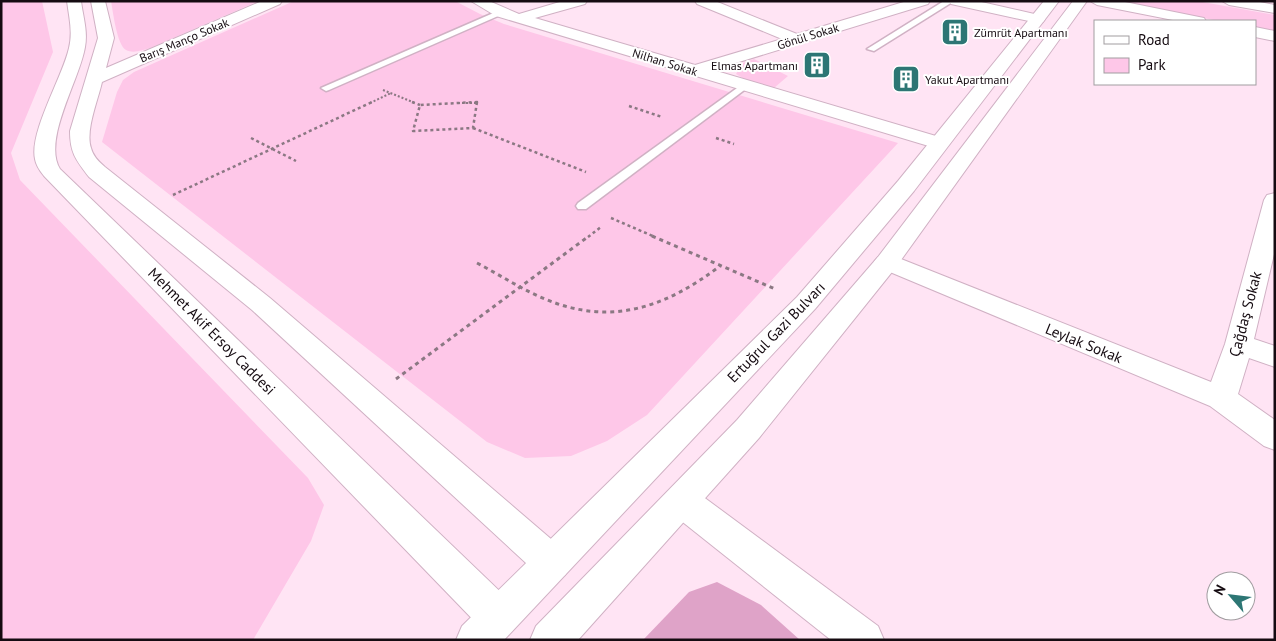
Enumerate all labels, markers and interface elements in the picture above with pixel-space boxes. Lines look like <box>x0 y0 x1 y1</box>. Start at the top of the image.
street label: Barış Manço Sokak <box>137 14 231 66</box>
building icon: Zümrüt Apartmanı <box>940 17 970 47</box>
street label: Gönül Sokak <box>775 19 841 52</box>
legend <box>1094 20 1256 85</box>
place label: Zümrüt Apartmanı <box>974 25 1068 40</box>
text: Road <box>1138 30 1170 49</box>
street label: Nilhan Sokak <box>631 45 700 79</box>
building icon: Elmas Apartmanı <box>802 50 832 80</box>
text: Park <box>1138 55 1166 74</box>
place label: Elmas Apartmanı <box>711 58 798 73</box>
building icon: Yakut Apartmanı <box>891 64 921 94</box>
place label: Yakut Apartmanı <box>925 72 1009 87</box>
street label: Mehmet Akif Ersoy Caddesi <box>144 263 280 399</box>
street label: Çağdaş Sokak <box>1225 269 1266 359</box>
street label: Ertuğrul Gazi Bulvarı <box>723 278 829 386</box>
street label: Leylak Sokak <box>1043 319 1126 367</box>
north arrow <box>1206 571 1256 621</box>
text: N <box>1209 582 1230 598</box>

